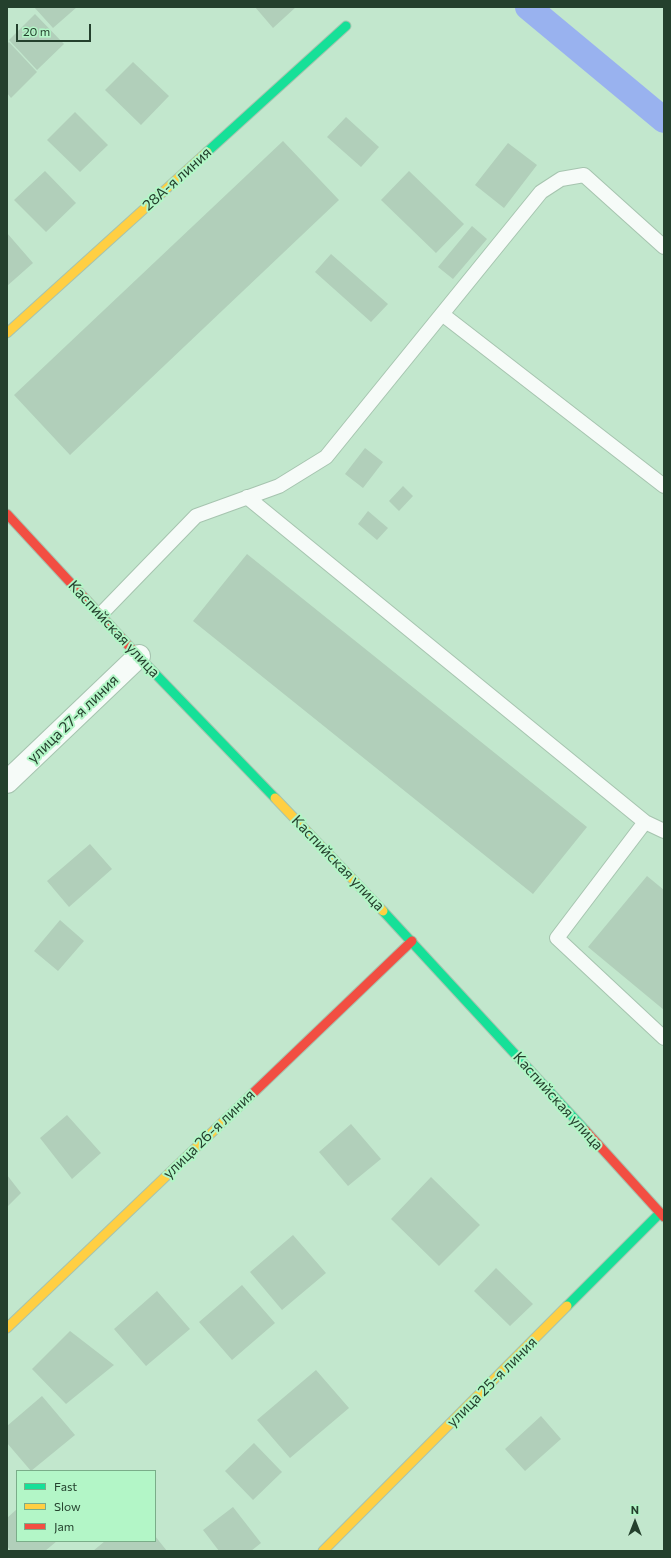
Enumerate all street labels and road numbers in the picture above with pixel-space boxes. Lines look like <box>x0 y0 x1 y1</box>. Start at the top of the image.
street label: 28А-я линия <box>139 143 215 215</box>
street label: Каспийская улица <box>64 577 164 681</box>
street label: улица 27-я линия <box>24 671 122 767</box>
street label: Каспийская улица <box>288 811 388 915</box>
street label: Каспийская улица <box>509 1048 607 1154</box>
street label: улица 26-я линия <box>159 1086 259 1182</box>
street label: улица 25-я линия <box>443 1333 541 1431</box>

